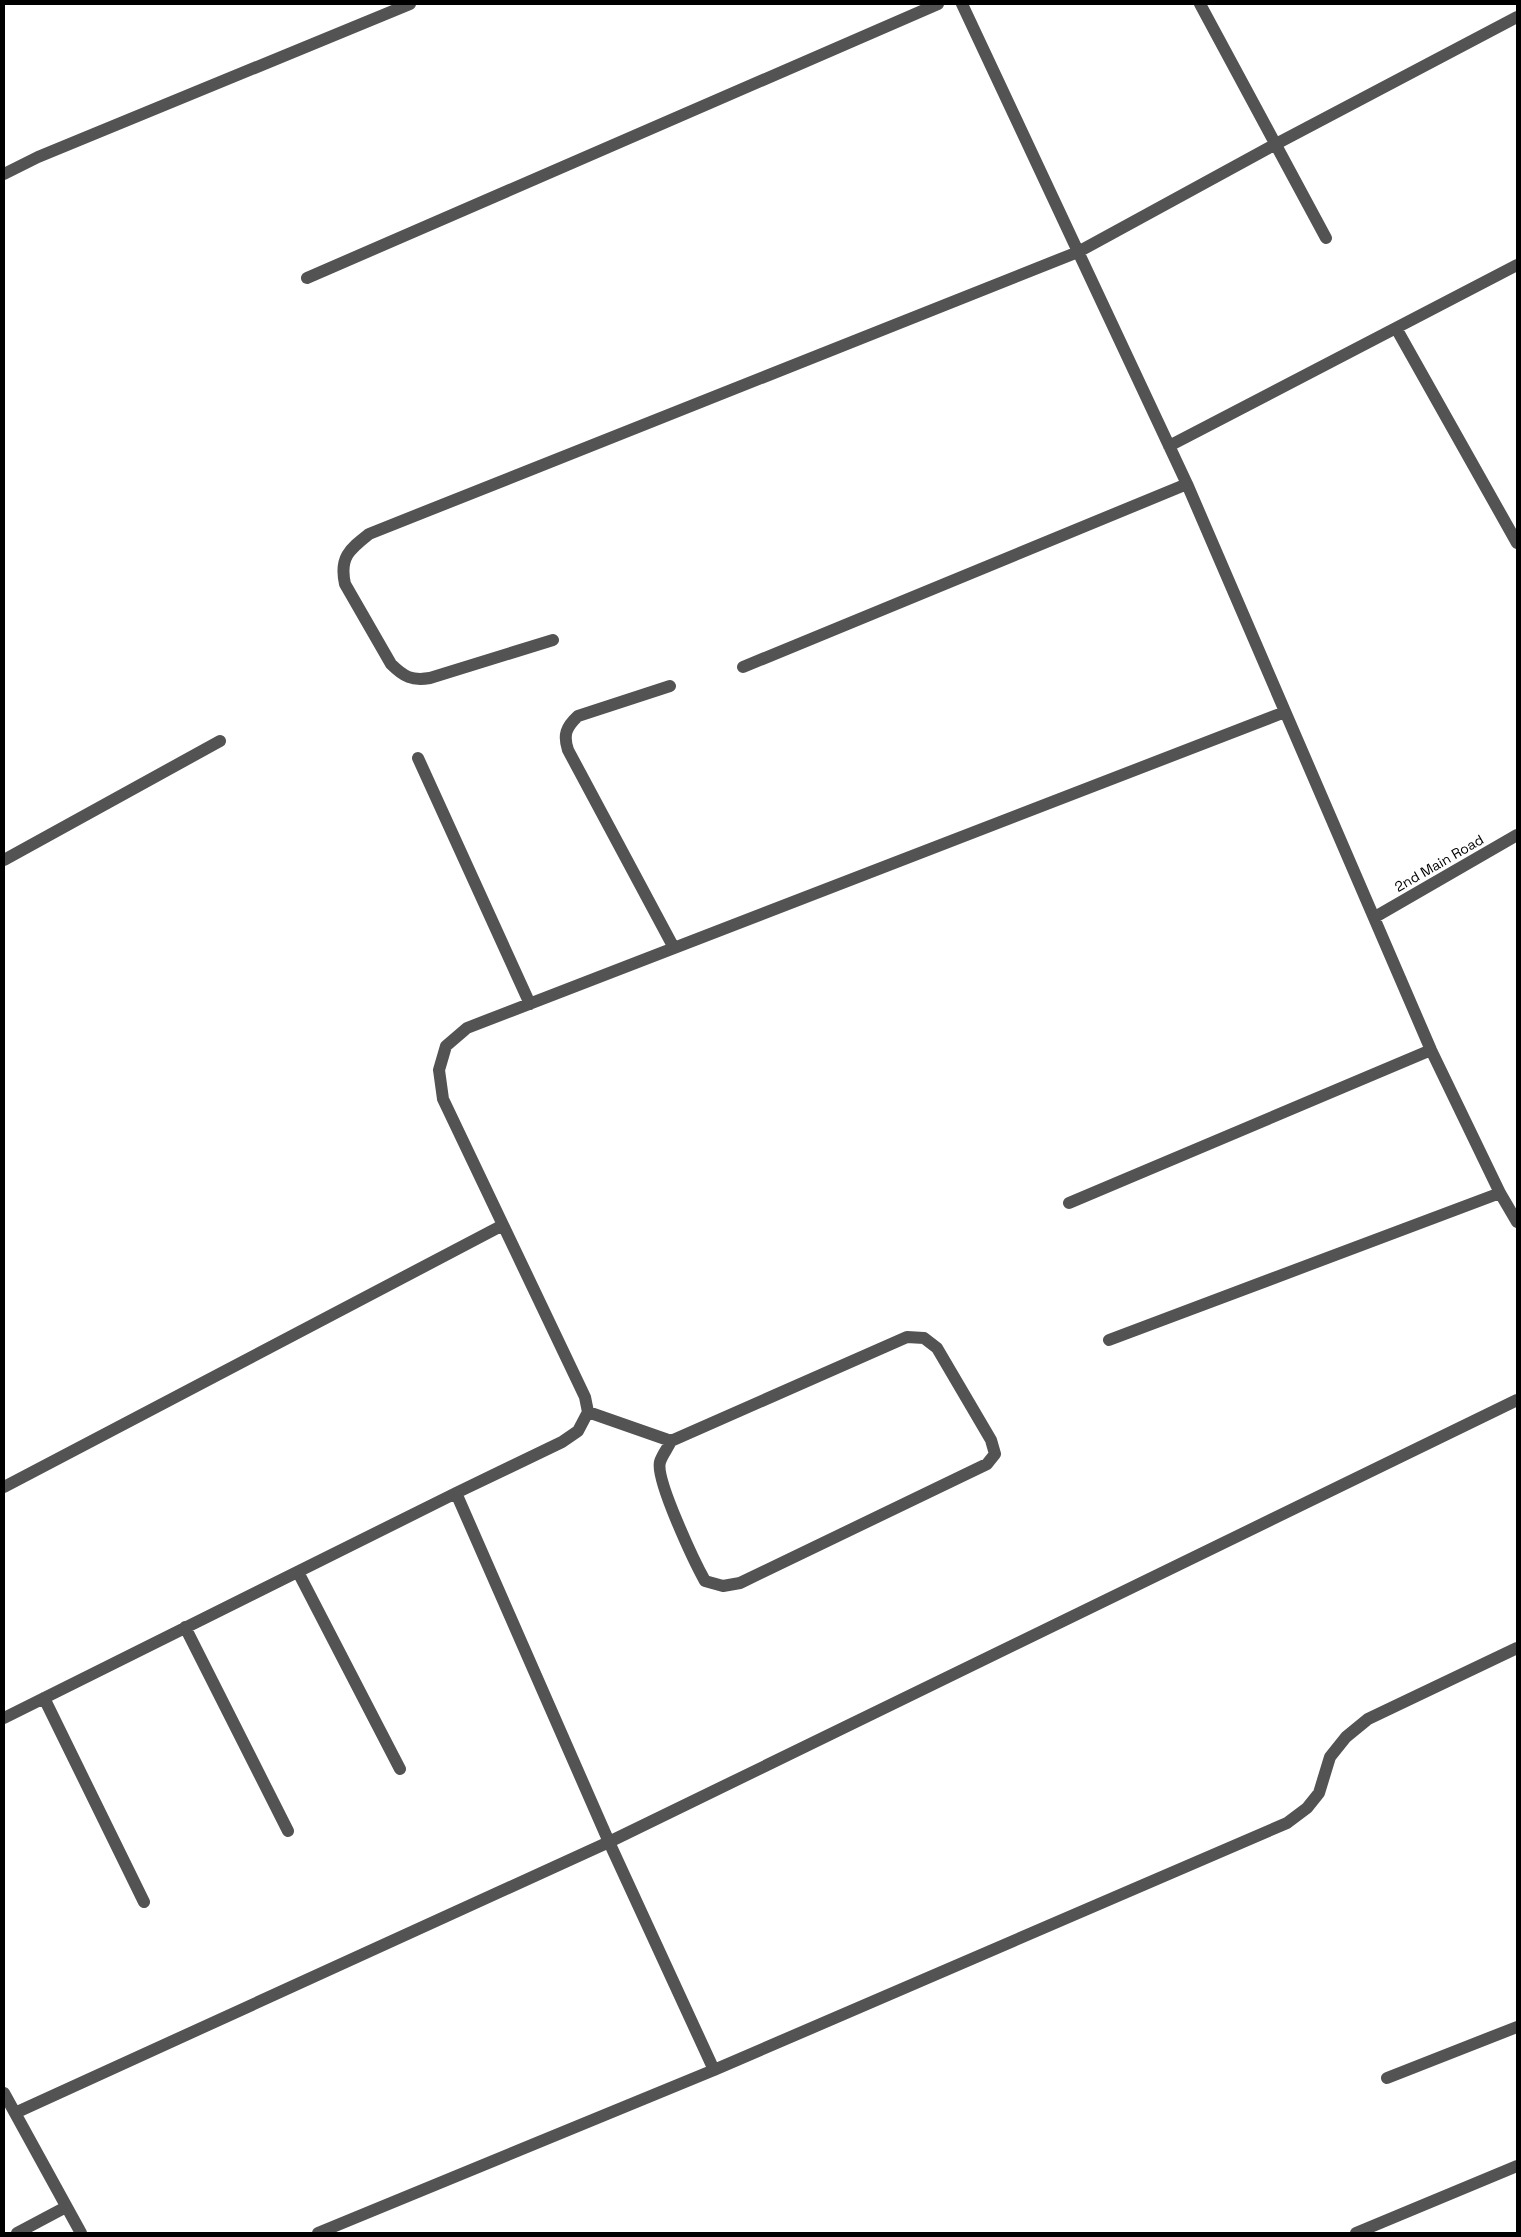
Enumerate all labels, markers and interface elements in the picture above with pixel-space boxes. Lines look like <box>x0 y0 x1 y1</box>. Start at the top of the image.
street label: 2nd Main Road <box>1391 830 1487 896</box>

